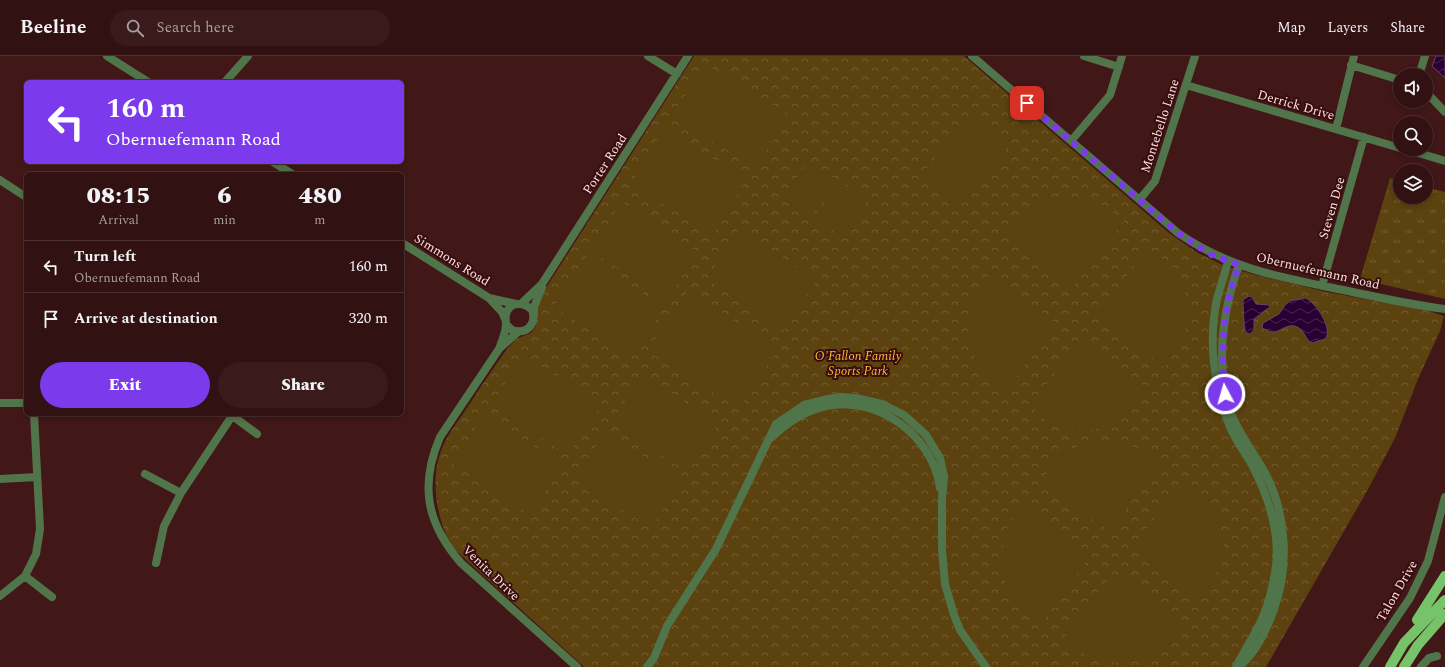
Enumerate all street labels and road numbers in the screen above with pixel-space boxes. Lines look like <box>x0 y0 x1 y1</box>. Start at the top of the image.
street label: Montebello Lane <box>1135 76 1185 176</box>
street label: Derrick Drive <box>1255 84 1337 126</box>
street label: Porter Road <box>578 130 632 198</box>
street label: Steven Dee <box>1314 175 1350 241</box>
street label: Simmons Road <box>410 229 494 291</box>
street label: Obernuefemann Road <box>1254 247 1382 295</box>
street label: Venita Drive <box>458 540 524 606</box>
street label: Talon Drive <box>1371 557 1423 625</box>

